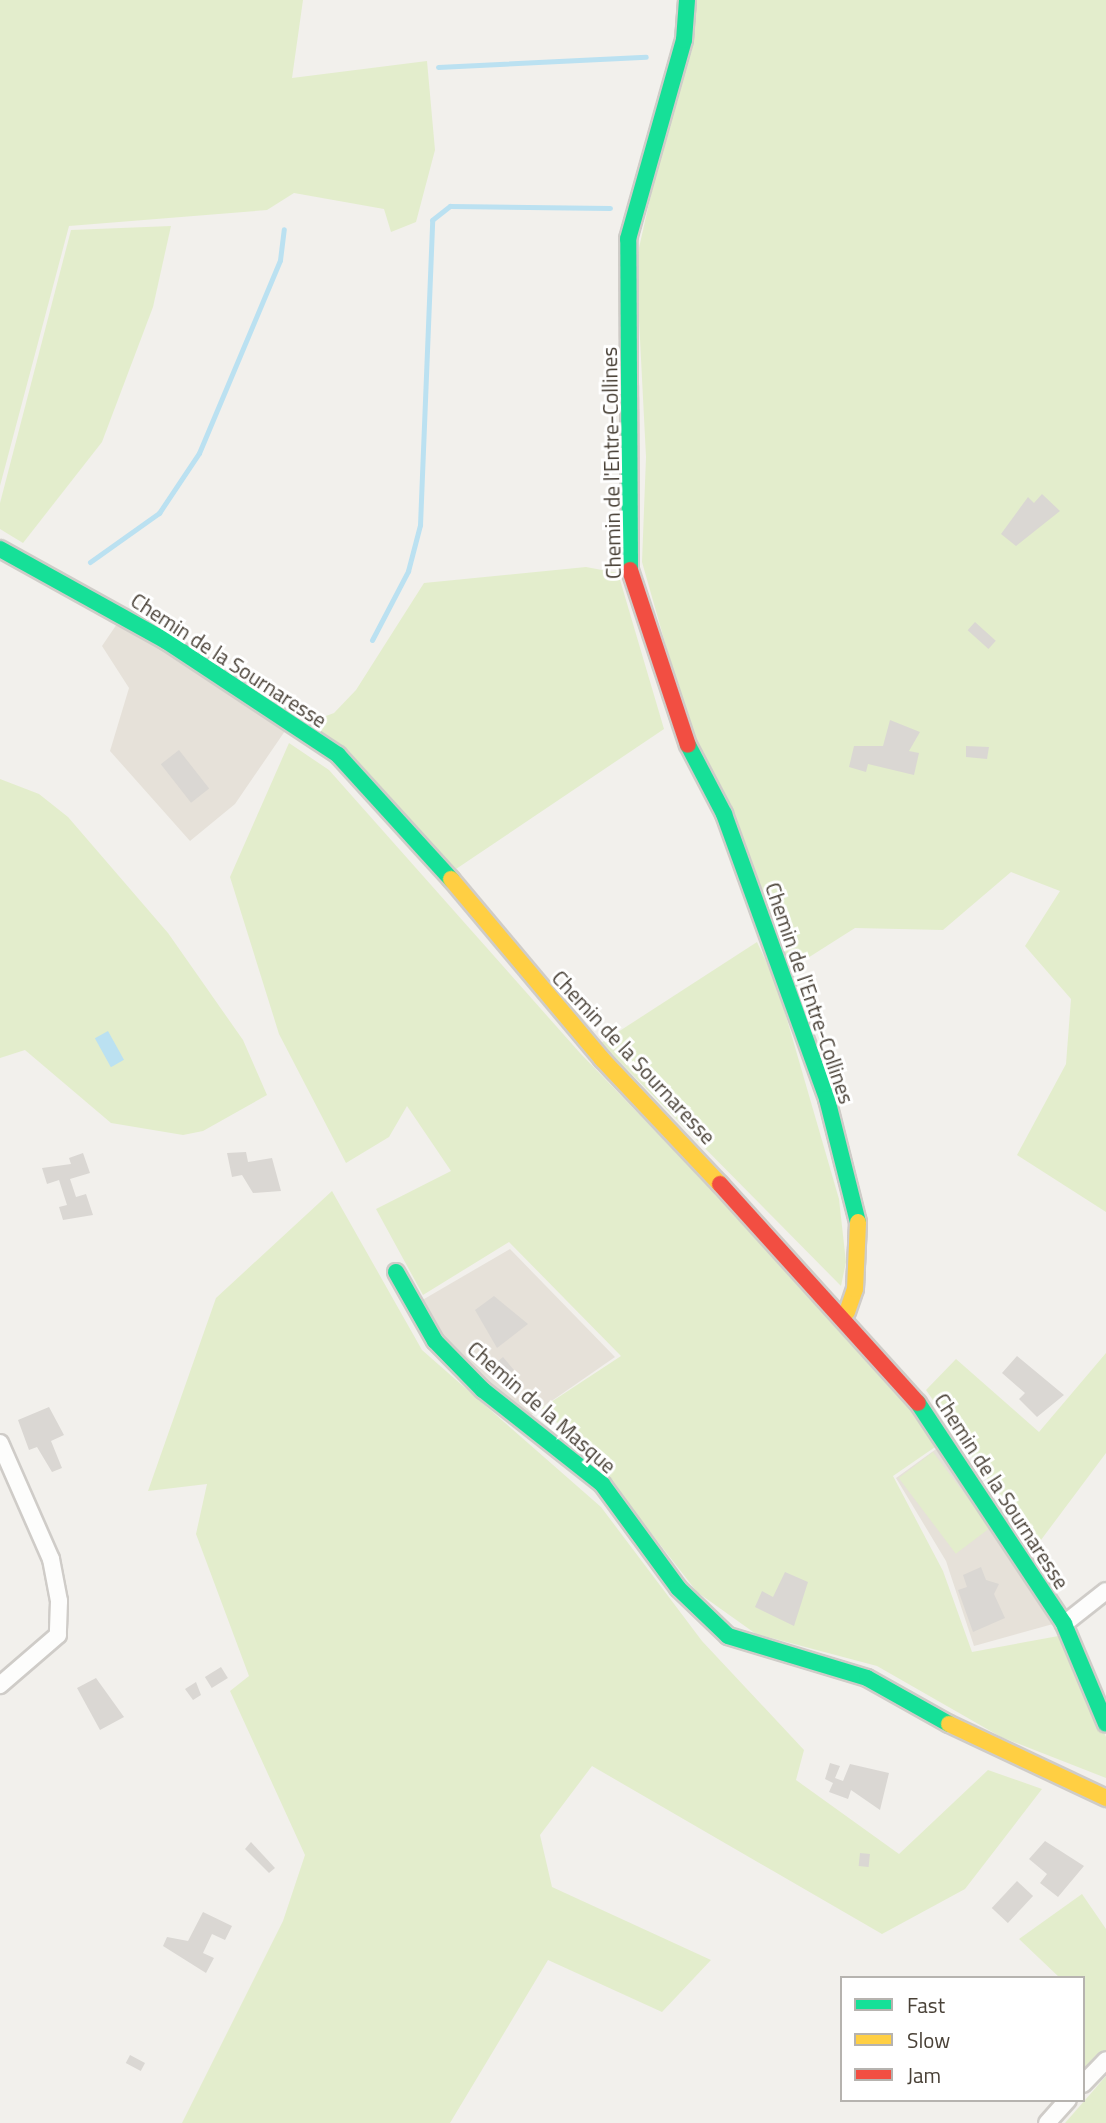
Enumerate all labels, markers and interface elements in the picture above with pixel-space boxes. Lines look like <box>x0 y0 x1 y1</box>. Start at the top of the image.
street label: Chemin de l'Entre-Collines <box>596 347 626 579</box>
street label: Chemin de la Sournaresse <box>126 587 332 733</box>
street label: Chemin de l'Entre-Collines <box>760 879 860 1107</box>
street label: Chemin de la Sournaresse <box>547 965 721 1149</box>
street label: Chemin de la Masque <box>463 1336 621 1478</box>
street label: Chemin de la Sournaresse <box>929 1388 1075 1594</box>
legend <box>840 1976 1085 2102</box>
text: Fast <box>907 1989 945 2021</box>
text: Slow <box>907 2024 950 2056</box>
text: Jam <box>907 2059 941 2091</box>

